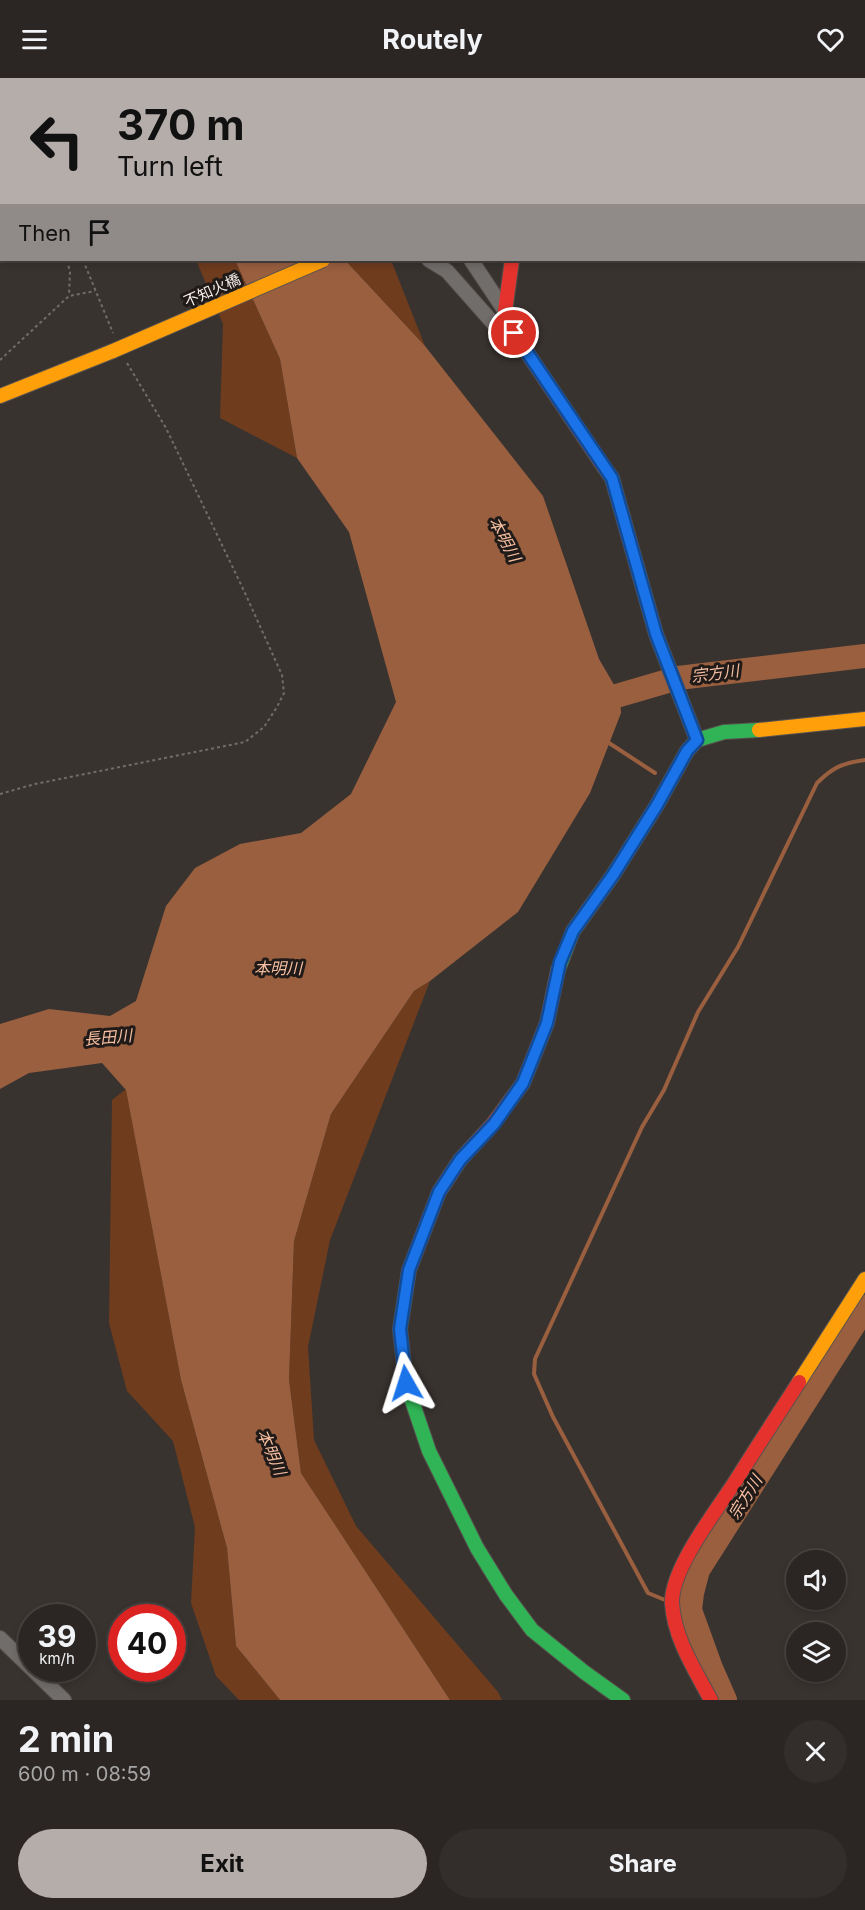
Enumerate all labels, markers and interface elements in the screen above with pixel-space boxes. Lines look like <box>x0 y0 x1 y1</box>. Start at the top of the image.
icon: menu <box>18 23 51 56</box>
text: Routely <box>382 23 483 56</box>
icon: heart <box>814 23 847 56</box>
text: 370 m <box>117 99 244 150</box>
icon: left <box>18 102 96 180</box>
text: Turn left <box>117 150 223 183</box>
icon: arrive <box>83 216 116 249</box>
text: Then <box>18 220 71 246</box>
street label: 不知火橋 <box>181 269 243 311</box>
pin <box>488 307 539 358</box>
icon: arrive <box>497 316 530 349</box>
water label: 本明川 <box>485 513 526 567</box>
water label: 宗方川 <box>690 660 742 686</box>
water label: 本明川 <box>254 958 304 978</box>
water label: 長田川 <box>83 1025 135 1049</box>
position arrow <box>374 1351 438 1415</box>
water label: 本明川 <box>253 1426 291 1480</box>
water label: 宗方川 <box>724 1470 767 1523</box>
map controls <box>786 1550 846 1682</box>
button: sound <box>786 1550 846 1610</box>
speed limit sign: 40 <box>108 1604 186 1682</box>
text: 39 <box>38 1618 76 1654</box>
button: layers <box>786 1622 846 1682</box>
text: km/h <box>39 1649 75 1668</box>
text: 2 min <box>18 1717 114 1761</box>
button: close <box>784 1720 847 1783</box>
text: 600 m · 08:59 <box>18 1762 151 1786</box>
button: Exit <box>18 1829 427 1898</box>
button: Share <box>439 1829 847 1898</box>

